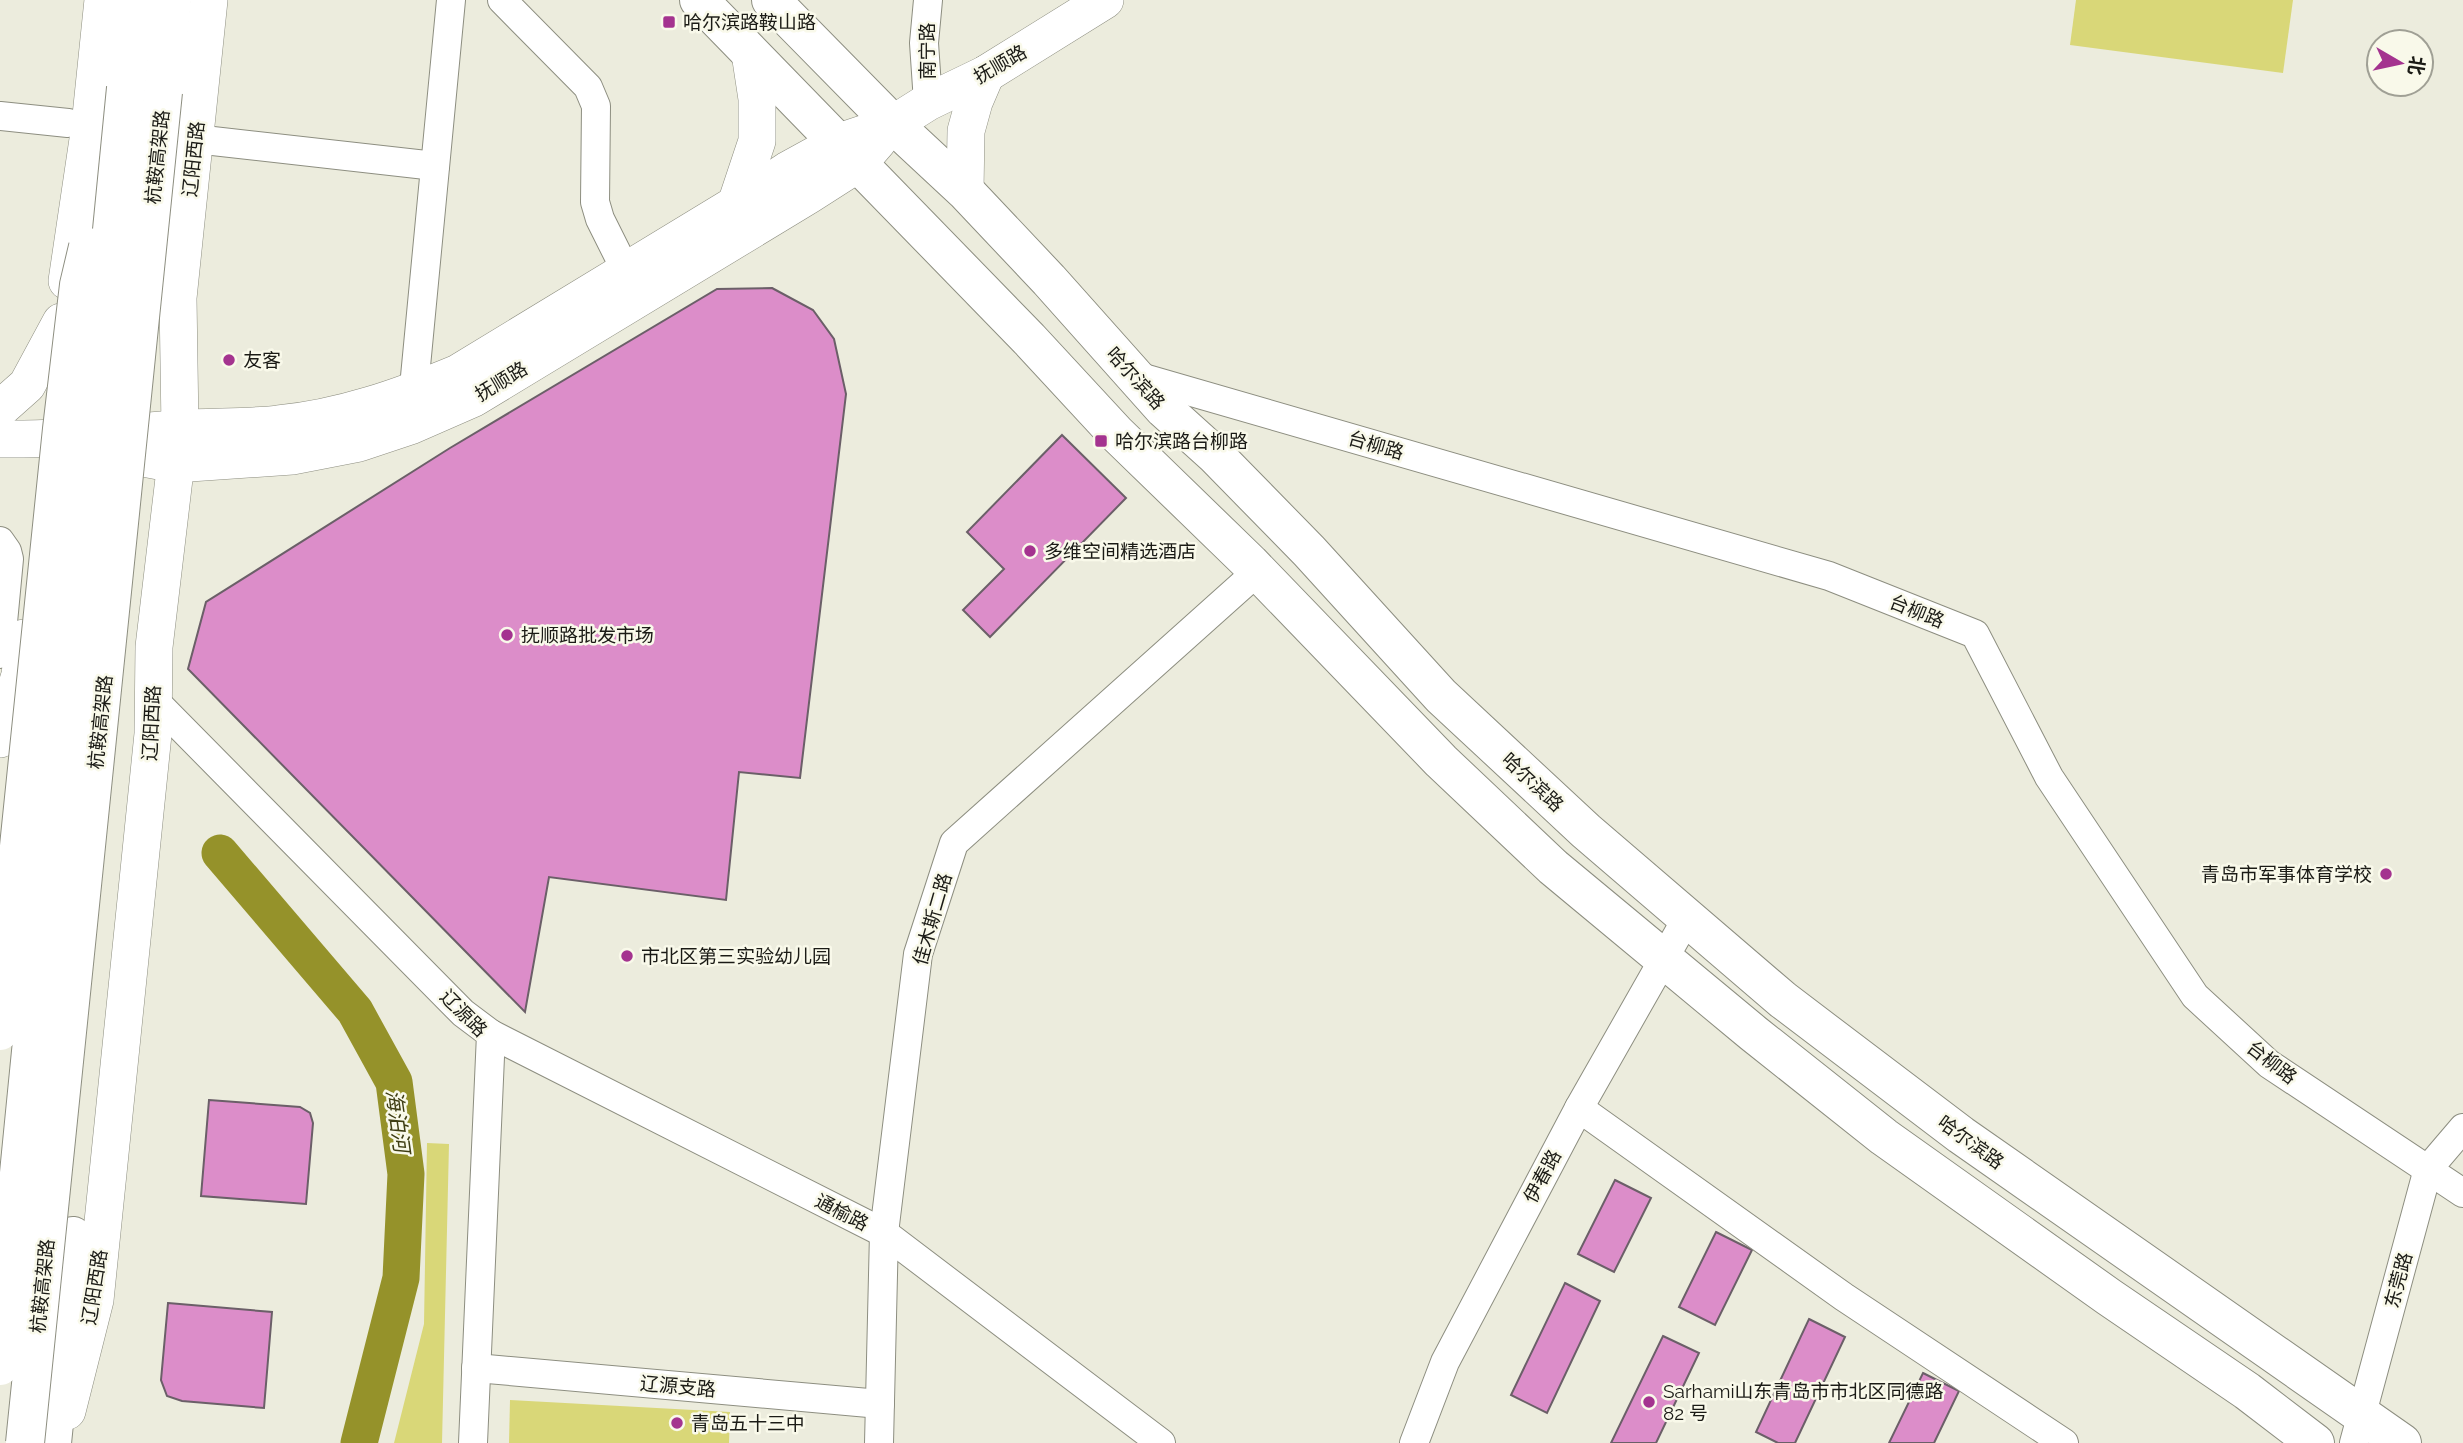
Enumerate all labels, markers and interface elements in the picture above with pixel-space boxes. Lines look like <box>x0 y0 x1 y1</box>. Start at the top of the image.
place label: 哈尔滨路鞍山路 <box>683 11 816 33</box>
marker: 哈尔滨路鞍山路 <box>661 14 677 30</box>
street label: 南宁路 <box>916 22 938 80</box>
north arrow <box>2365 28 2435 98</box>
street label: 抚顺路 <box>970 40 1030 88</box>
text: 北 <box>2404 55 2429 77</box>
street label: 杭鞍高架路 <box>141 109 173 205</box>
street label: 辽阳西路 <box>178 120 208 198</box>
street label: 哈尔滨路 <box>1102 342 1170 414</box>
place label: 友客 <box>243 349 281 371</box>
marker: 友客 <box>221 352 237 368</box>
street label: 抚顺路 <box>471 357 531 405</box>
street label: 台柳路 <box>1346 427 1406 463</box>
place label: 哈尔滨路台柳路 <box>1115 430 1248 452</box>
marker: 哈尔滨路台柳路 <box>1093 433 1109 449</box>
place label: 多维空间精选酒店 <box>1044 540 1196 562</box>
marker: 多维空间精选酒店 <box>1022 543 1038 559</box>
street label: 台柳路 <box>1886 590 1948 632</box>
place label: 抚顺路批发市场 <box>521 624 654 646</box>
marker: 抚顺路批发市场 <box>499 627 515 643</box>
street label: 杭鞍高架路 <box>84 674 116 770</box>
street label: 辽阳西路 <box>138 684 164 762</box>
street label: 哈尔滨路 <box>1498 748 1568 816</box>
place label: 青岛市军事体育学校 <box>2201 863 2372 885</box>
marker: 青岛市军事体育学校 <box>2378 866 2394 882</box>
street label: 佳木斯二路 <box>908 870 956 968</box>
place label: 市北区第三实验幼儿园 <box>641 945 831 967</box>
marker: 市北区第三实验幼儿园 <box>619 948 635 964</box>
street label: 辽源路 <box>436 985 492 1041</box>
street label: 台柳路 <box>2243 1036 2301 1088</box>
water label: 海泊河 <box>381 1088 415 1158</box>
street label: 哈尔滨路 <box>1934 1111 2008 1173</box>
street label: 伊春路 <box>1519 1146 1565 1206</box>
street label: 通榆路 <box>812 1189 872 1235</box>
street label: 杭鞍高架路 <box>26 1238 58 1334</box>
street label: 辽阳西路 <box>77 1248 111 1326</box>
street label: 东莞路 <box>2380 1250 2416 1310</box>
street label: 辽源支路 <box>639 1372 717 1400</box>
place label: Sarhami山东青岛市市北区同德路 82 号 <box>1663 1380 1944 1424</box>
marker: Sarhami山东青岛市市北区同德路 82 号 <box>1641 1394 1657 1410</box>
place label: 青岛五十三中 <box>691 1412 805 1434</box>
marker: 青岛五十三中 <box>669 1415 685 1431</box>

